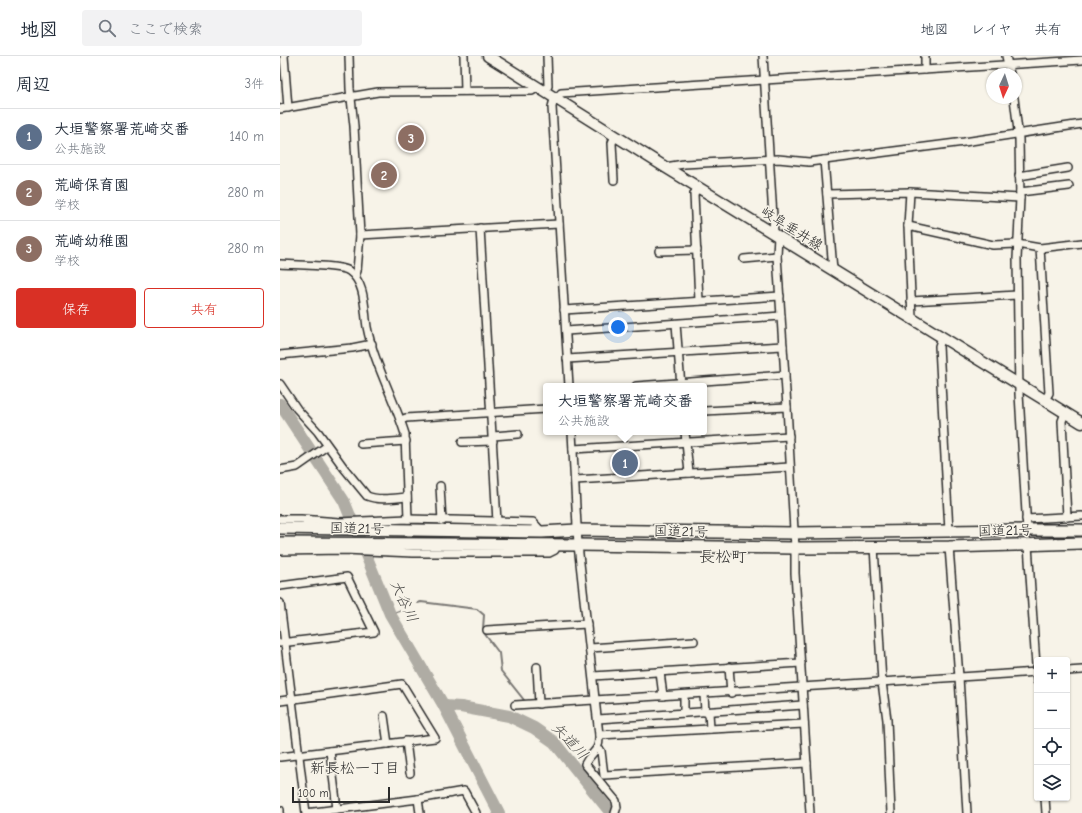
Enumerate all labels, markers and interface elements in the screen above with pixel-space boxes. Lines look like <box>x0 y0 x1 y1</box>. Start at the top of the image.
search box <box>82 10 362 46</box>
icon: search <box>96 17 118 39</box>
text: 地図 <box>20 19 58 41</box>
text: ここで検索 <box>128 20 203 38</box>
text: 地図 <box>921 21 949 38</box>
text: レイヤ <box>971 21 1012 38</box>
text: 共有 <box>1034 21 1062 38</box>
north arrow <box>986 68 1022 104</box>
text: 周辺 <box>16 75 50 94</box>
text: 3件 <box>244 76 264 91</box>
text: 大垣警察署荒崎交番 <box>54 120 189 138</box>
pin: 3 <box>398 123 424 153</box>
text: 1 <box>26 129 32 144</box>
text: 140 m <box>230 129 264 144</box>
text: 公共施設 <box>54 141 106 156</box>
pin: 2 <box>371 160 397 190</box>
text: 荒崎保育園 <box>54 176 129 194</box>
text: 2 <box>26 185 32 200</box>
text: 280 m <box>227 185 264 200</box>
text: 学校 <box>54 197 80 212</box>
street label: 岐阜垂井線 <box>758 203 826 254</box>
text: 荒崎幼稚園 <box>54 232 129 250</box>
text: 3 <box>26 241 32 256</box>
text: 280 m <box>227 241 264 256</box>
text: 学校 <box>54 253 80 268</box>
button: 保存 <box>16 288 136 328</box>
button: 共有 <box>144 288 264 328</box>
your location <box>608 317 628 337</box>
popup <box>543 383 707 435</box>
text: 大垣警察署荒崎交番 <box>557 392 693 410</box>
text: 公共施設 <box>557 413 610 428</box>
pin: 1 <box>612 448 638 478</box>
street label: 国道21号 <box>329 520 385 537</box>
street label: 国道21号 <box>977 522 1033 539</box>
street label: 国道21号 <box>653 523 709 540</box>
district label: 長松町 <box>699 548 747 566</box>
water label: 大谷川 <box>386 577 422 625</box>
map controls <box>1034 657 1070 801</box>
button: + <box>1034 657 1070 693</box>
button: − <box>1034 693 1070 729</box>
water label: 矢道川 <box>548 719 592 763</box>
button: locate <box>1034 729 1070 765</box>
district label: 新長松一丁目 <box>310 759 400 777</box>
button: layers <box>1034 765 1070 801</box>
scale bar <box>292 785 390 804</box>
text: 100 m <box>298 787 329 800</box>

